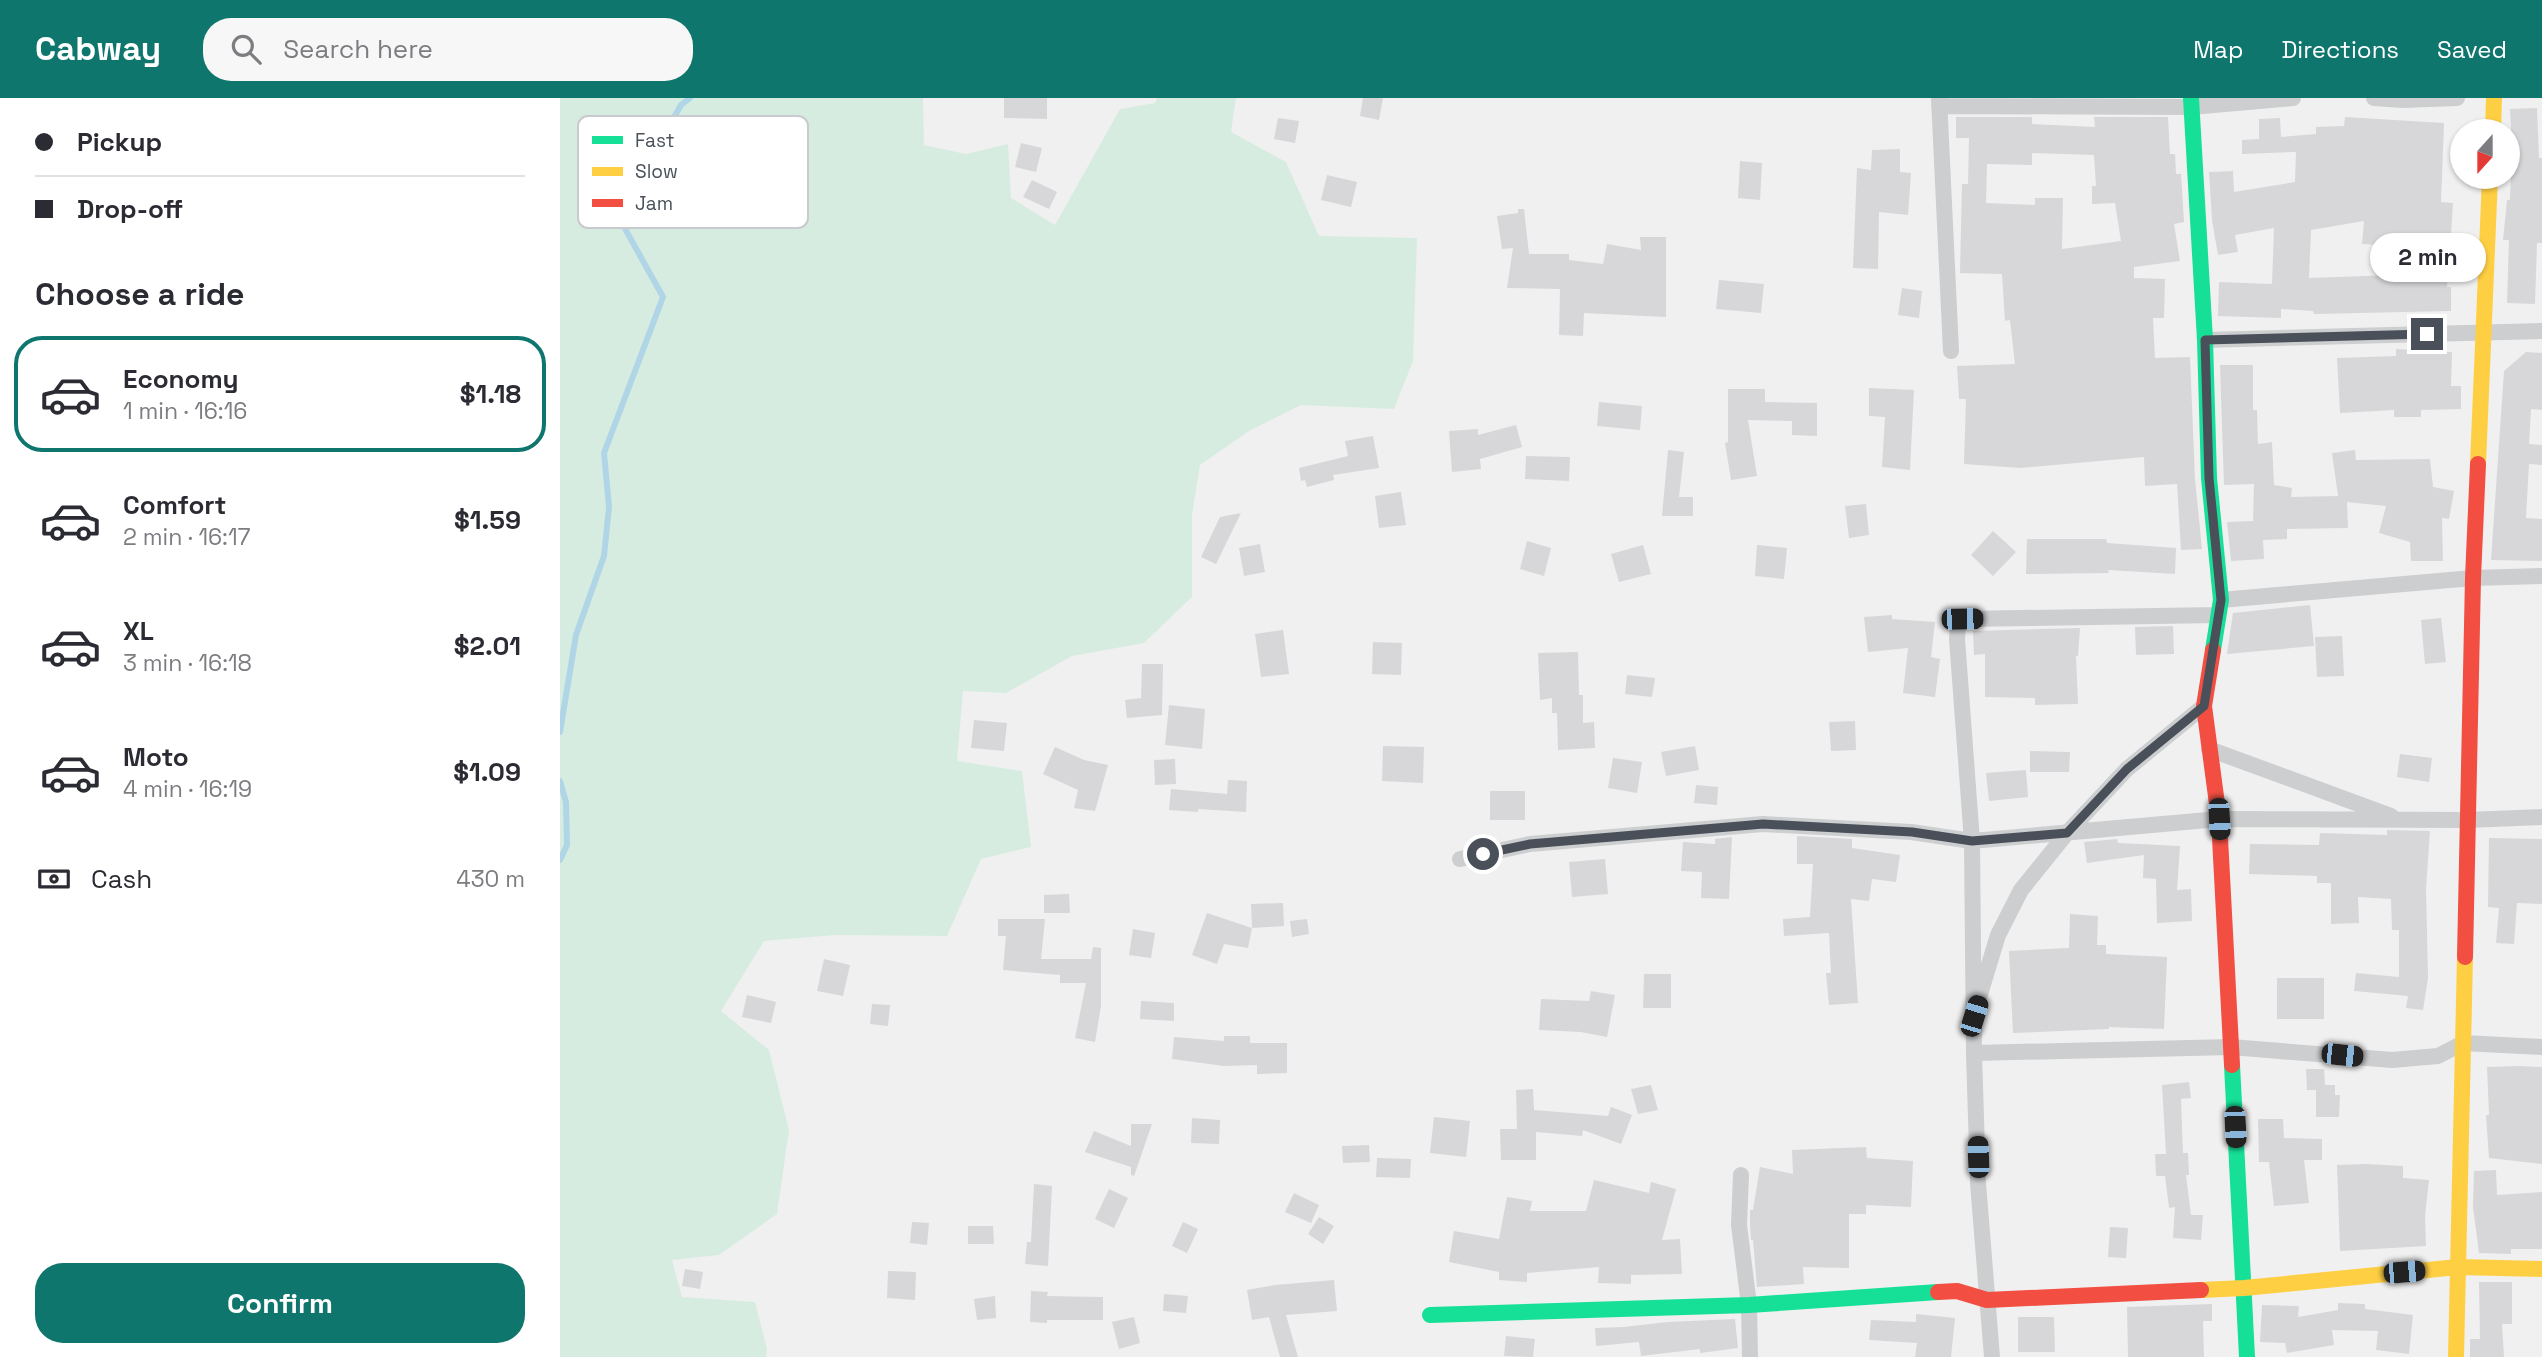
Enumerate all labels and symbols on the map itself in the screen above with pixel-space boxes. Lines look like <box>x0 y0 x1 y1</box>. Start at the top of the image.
legend <box>578 116 808 228</box>
north arrow <box>2450 119 2520 189</box>
text: Fast <box>635 128 675 153</box>
text: Slow <box>635 159 678 184</box>
text: Jam <box>635 191 673 216</box>
callout: 2 min <box>2369 232 2485 282</box>
route end <box>2411 318 2443 350</box>
car <box>1941 608 1984 630</box>
car <box>2208 797 2231 841</box>
route start <box>1467 838 1499 870</box>
car <box>1958 993 1991 1039</box>
car <box>2321 1042 2364 1068</box>
car <box>2224 1105 2247 1149</box>
car <box>1967 1136 1990 1178</box>
car <box>2383 1260 2426 1284</box>

